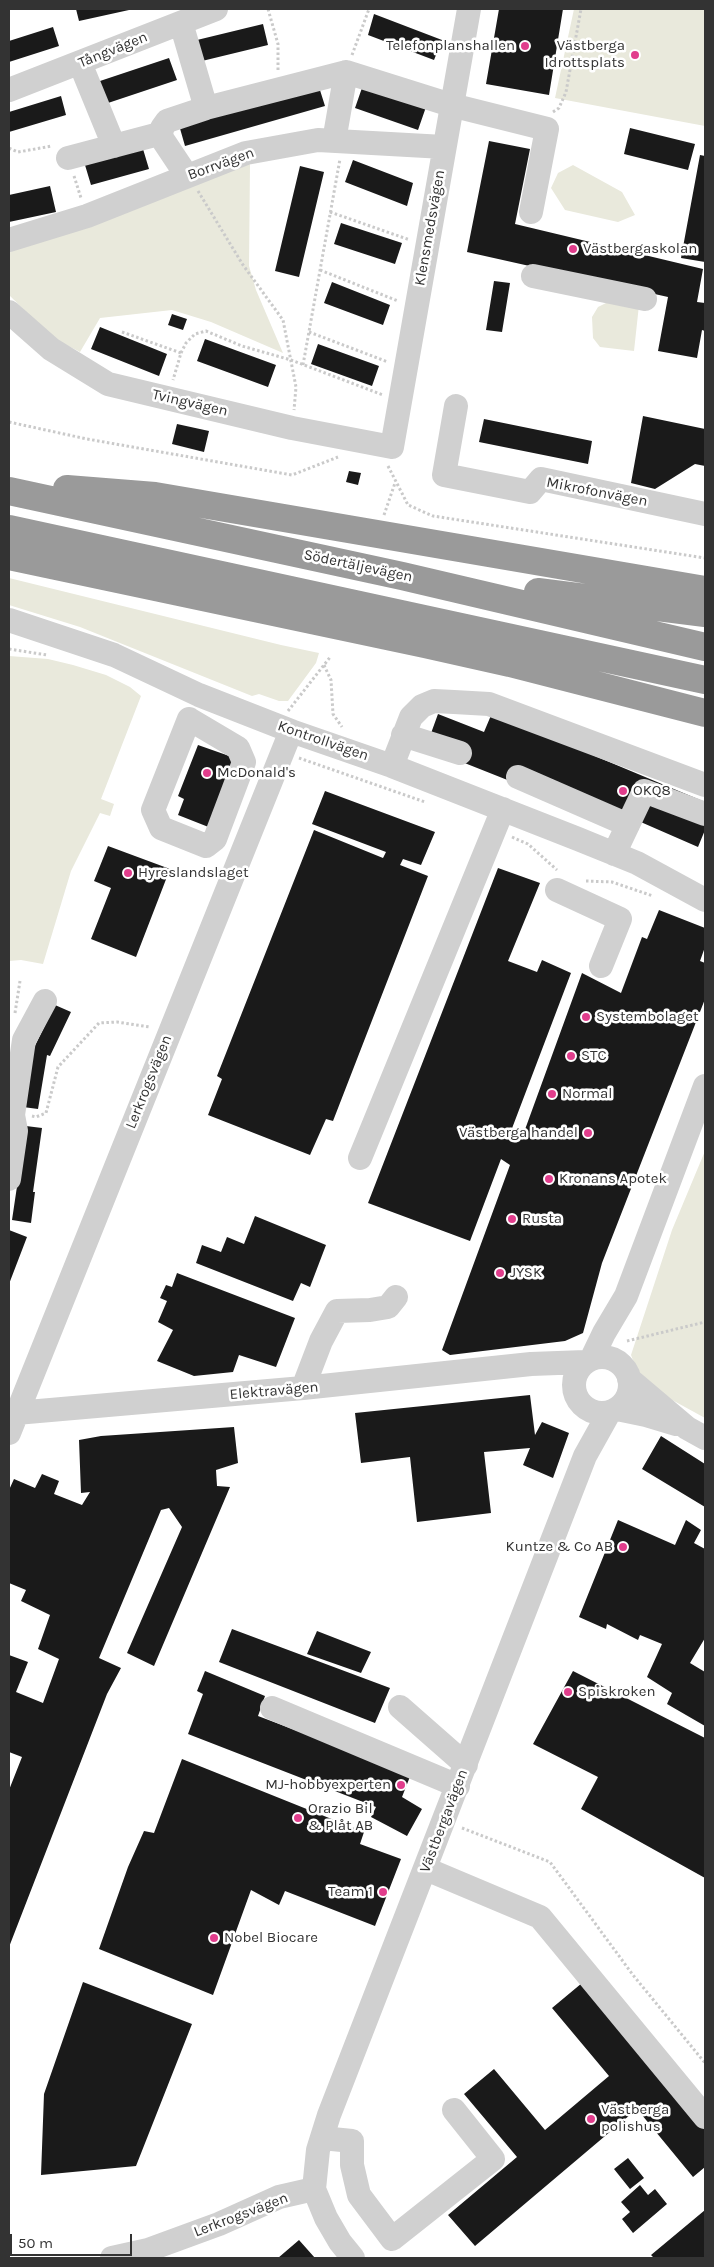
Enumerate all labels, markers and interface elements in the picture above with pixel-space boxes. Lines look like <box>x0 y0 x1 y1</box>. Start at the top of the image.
street label: Tångvägen <box>76 28 150 72</box>
place label: Telefonplanshallen <box>386 37 515 55</box>
place label: Västberga Idrottsplats <box>544 37 625 72</box>
marker: Telefonplanshallen <box>519 40 531 52</box>
marker: Västberga Idrottsplats <box>629 49 641 61</box>
street label: Borrvägen <box>185 144 257 184</box>
street label: Klensmedsvägen <box>411 169 449 287</box>
place label: Västbergaskolan <box>583 240 697 258</box>
marker: Västbergaskolan <box>567 243 579 255</box>
street label: Tvingvägen <box>150 386 230 420</box>
street label: Mikrofonvägen <box>545 473 649 511</box>
street label: Södertäljevägen <box>302 546 414 586</box>
street label: Kontrollvägen <box>275 717 371 765</box>
place label: McDonald's <box>217 764 296 782</box>
marker: McDonald's <box>201 767 213 779</box>
place label: OKQ8 <box>633 782 671 800</box>
marker: OKQ8 <box>617 785 629 797</box>
place label: Hyreslandslaget <box>138 864 249 882</box>
marker: Hyreslandslaget <box>122 867 134 879</box>
place label: Systembolaget <box>596 1008 699 1026</box>
marker: Systembolaget <box>580 1011 592 1023</box>
street label: Lerkrogsvägen <box>122 1032 176 1132</box>
place label: STC <box>581 1047 607 1065</box>
marker: STC <box>565 1050 577 1062</box>
place label: Normal <box>562 1085 612 1103</box>
marker: Normal <box>546 1088 558 1100</box>
place label: Västberga handel <box>459 1124 578 1142</box>
marker: Västberga handel <box>582 1127 594 1139</box>
place label: Kronans Apotek <box>559 1170 667 1188</box>
marker: Kronans Apotek <box>543 1173 555 1185</box>
place label: Rusta <box>522 1210 562 1228</box>
marker: Rusta <box>506 1213 518 1225</box>
place label: JYSK <box>510 1264 542 1282</box>
marker: JYSK <box>494 1267 506 1279</box>
street label: Elektravägen <box>229 1378 319 1404</box>
place label: Kuntze & Co AB <box>506 1538 613 1556</box>
marker: Kuntze & Co AB <box>617 1541 629 1553</box>
place label: Spiskroken <box>578 1683 655 1701</box>
marker: Spiskroken <box>562 1686 574 1698</box>
street label: Västbergavägen <box>416 1767 472 1875</box>
place label: MJ-hobbyexperten <box>265 1776 391 1794</box>
marker: MJ-hobbyexperten <box>395 1779 407 1791</box>
place label: Orazio Bil & Plåt AB <box>308 1800 373 1835</box>
marker: Orazio Bil & Plåt AB <box>292 1812 304 1824</box>
place label: Team 1 <box>328 1883 373 1901</box>
marker: Team 1 <box>377 1886 389 1898</box>
place label: Nobel Biocare <box>224 1929 318 1947</box>
marker: Nobel Biocare <box>208 1932 220 1944</box>
place label: Västberga polishus <box>601 2101 669 2136</box>
marker: Västberga polishus <box>585 2113 597 2125</box>
street label: Lerkrogsvägen <box>191 2189 291 2241</box>
scale bar <box>12 2224 135 2256</box>
text: 50 m <box>18 2234 53 2252</box>

